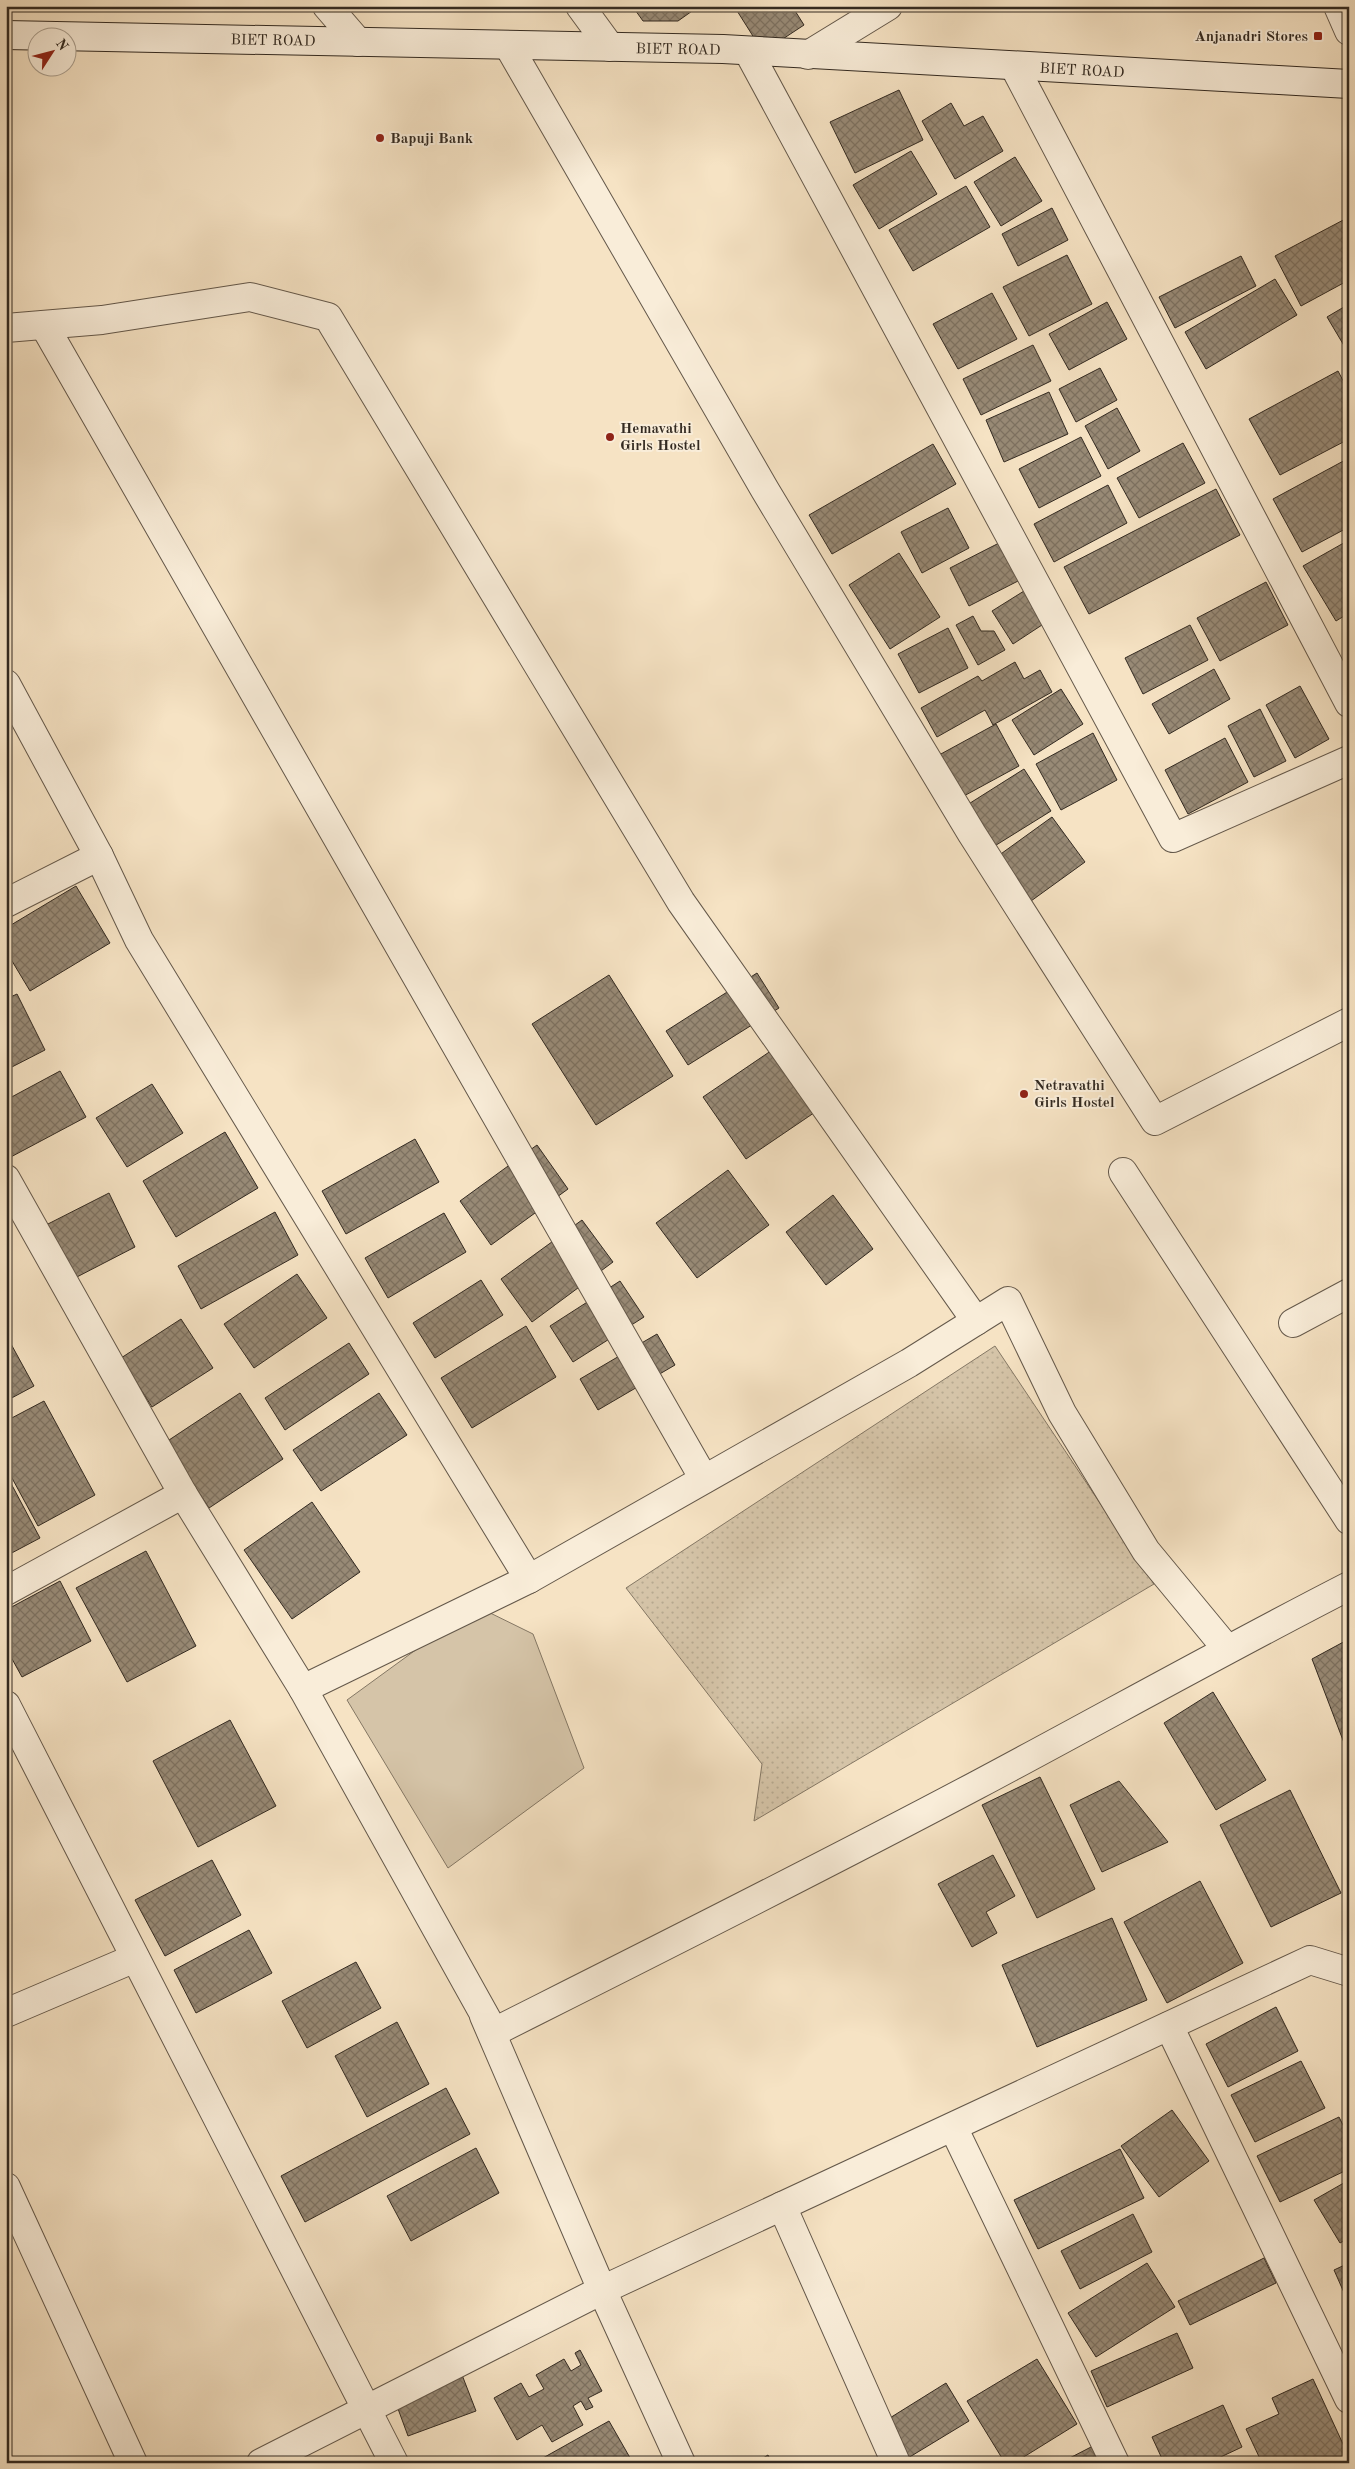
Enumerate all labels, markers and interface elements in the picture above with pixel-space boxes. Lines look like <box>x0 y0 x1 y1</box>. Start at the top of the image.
north arrow <box>28 28 78 78</box>
place label: Anjanadri Stores <box>1194 30 1308 45</box>
marker: Anjanadri Stores <box>1312 30 1324 42</box>
street label: BIET ROAD <box>230 33 316 50</box>
text: N <box>53 37 71 54</box>
street label: BIET ROAD <box>635 42 721 59</box>
street label: BIET ROAD <box>1039 62 1125 81</box>
marker: Bapuji Bank <box>374 132 386 144</box>
place label: Bapuji Bank <box>390 132 474 147</box>
place label: Hemavathi Girls Hostel <box>620 422 701 454</box>
marker: Hemavathi Girls Hostel <box>604 431 616 443</box>
place label: Netravathi Girls Hostel <box>1034 1079 1115 1111</box>
marker: Netravathi Girls Hostel <box>1018 1088 1030 1100</box>

